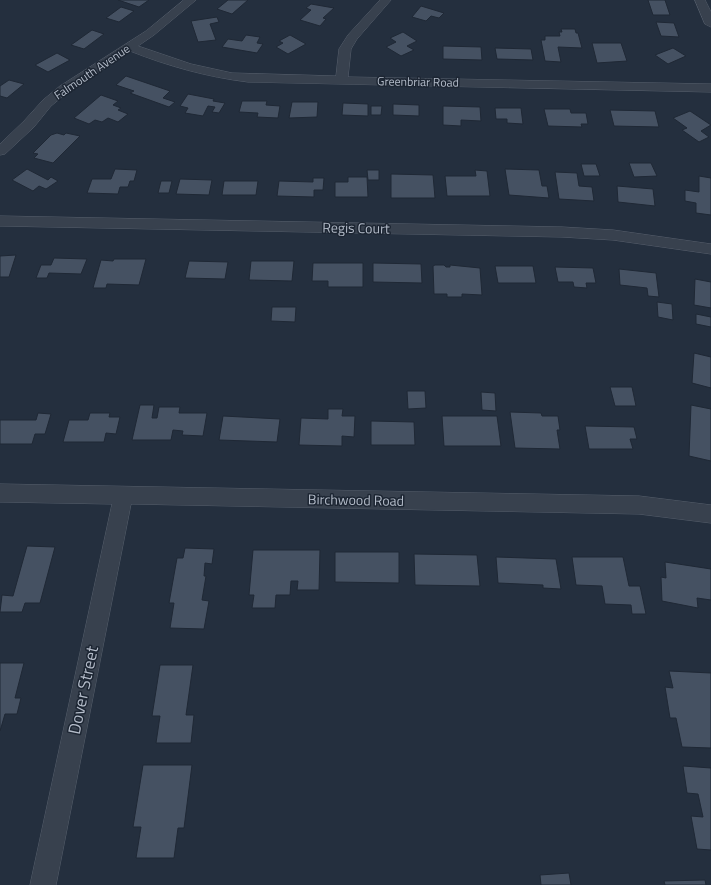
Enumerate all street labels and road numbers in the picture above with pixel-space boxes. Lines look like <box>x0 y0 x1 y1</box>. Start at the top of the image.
street label: Falmouth Avenue <box>50 39 134 104</box>
street label: Greenbriar Road <box>377 71 459 92</box>
street label: Regis Court <box>322 216 390 239</box>
street label: Birchwood Road <box>308 488 404 511</box>
street label: Dover Street <box>61 643 105 737</box>

